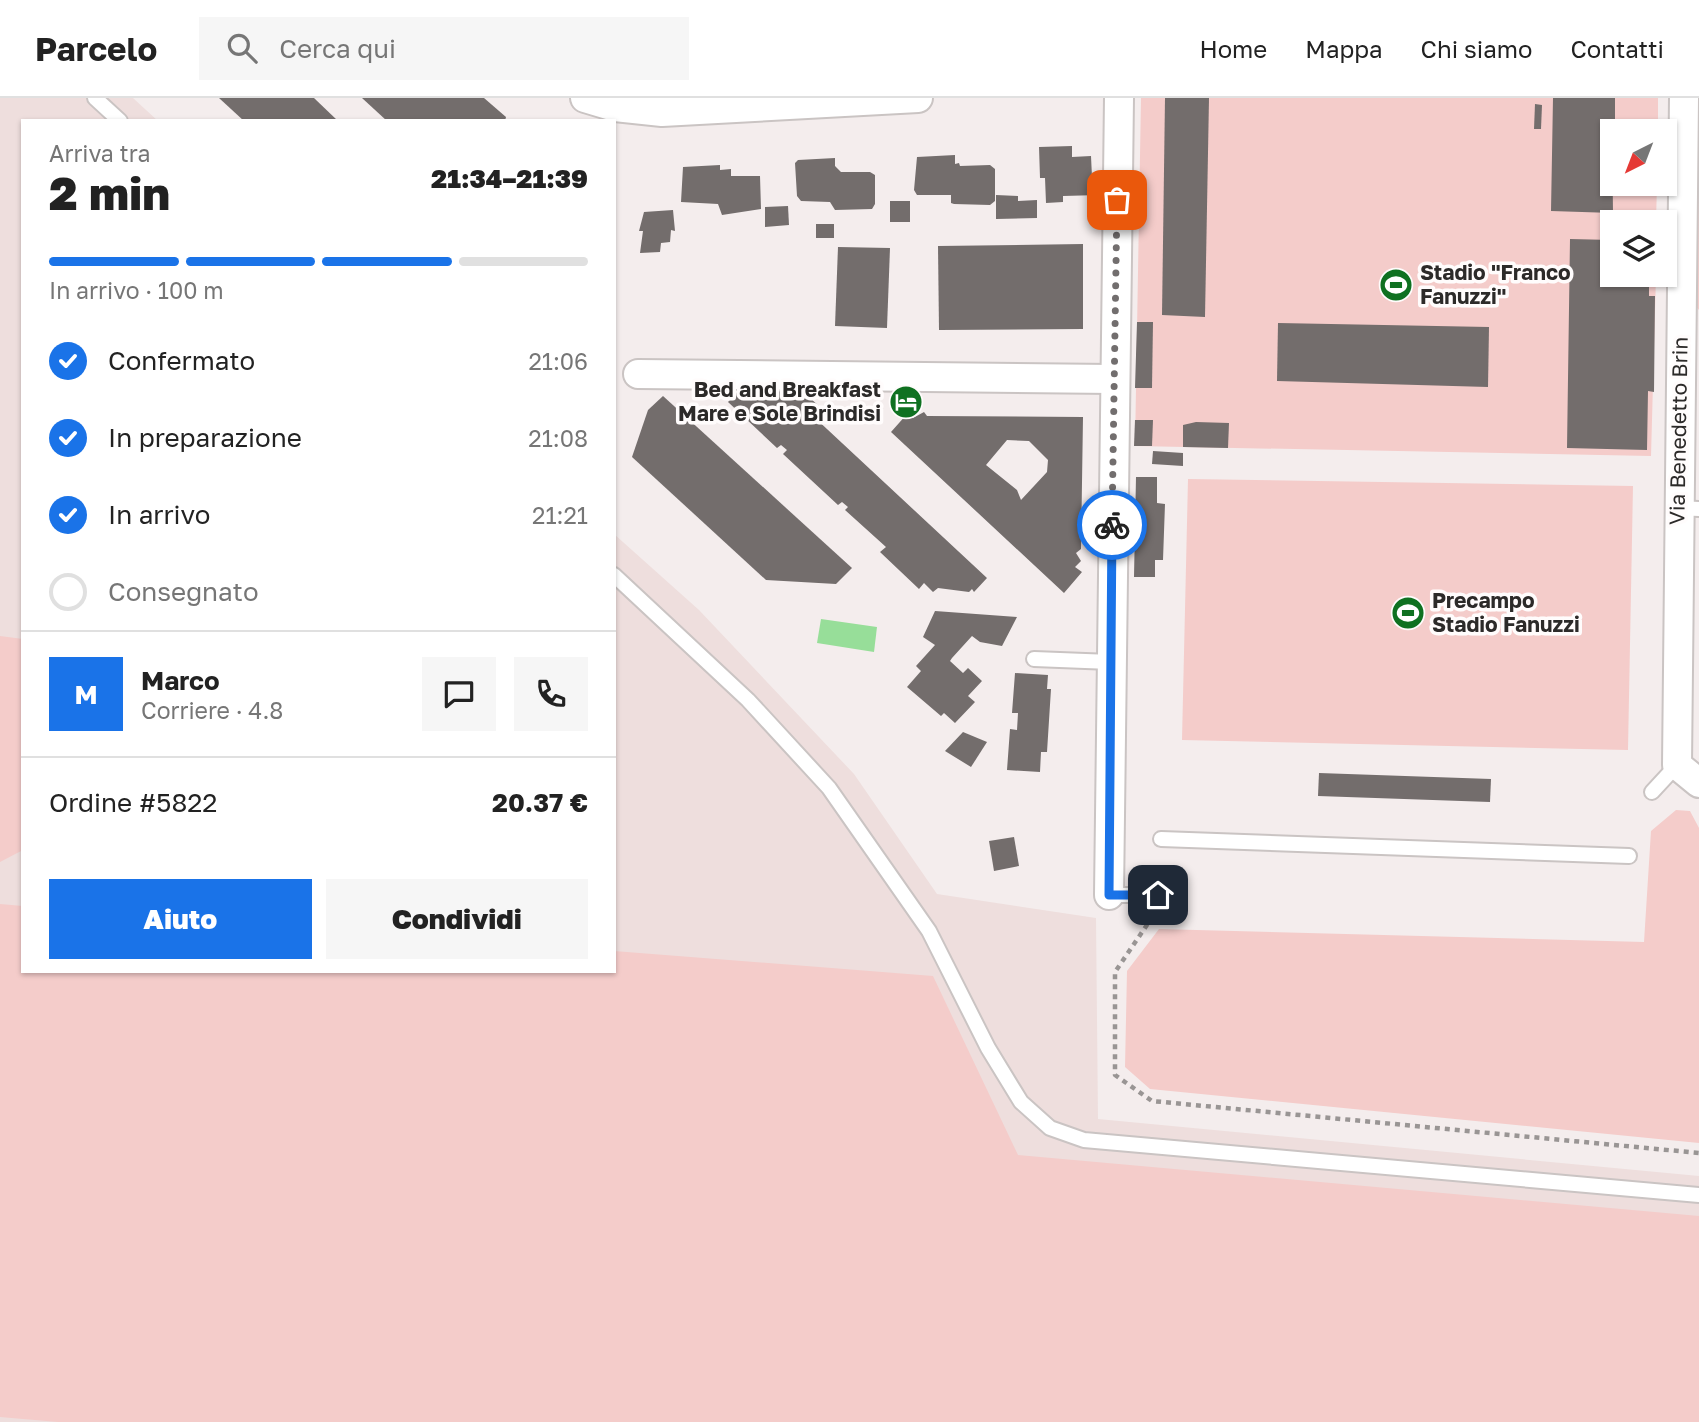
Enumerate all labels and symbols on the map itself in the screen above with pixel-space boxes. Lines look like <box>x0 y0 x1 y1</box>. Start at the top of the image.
north arrow <box>1600 119 1676 196</box>
pin <box>1087 170 1147 230</box>
place label: Stadio "Franco Fanuzzi" <box>1420 259 1571 309</box>
sports icon: Stadio "Franco Fanuzzi" <box>1377 266 1415 304</box>
street label: Via Benedetto Brin <box>1663 337 1693 525</box>
place label: Bed and Breakfast Mare e Sole Brindisi <box>678 376 881 426</box>
hotel icon: Bed and Breakfast Mare e Sole Brindisi <box>887 383 925 421</box>
courier <box>1077 490 1147 560</box>
place label: Precampo Stadio Fanuzzi <box>1432 587 1580 637</box>
sports icon: Precampo Stadio Fanuzzi <box>1389 594 1427 632</box>
pin <box>1128 865 1188 925</box>

